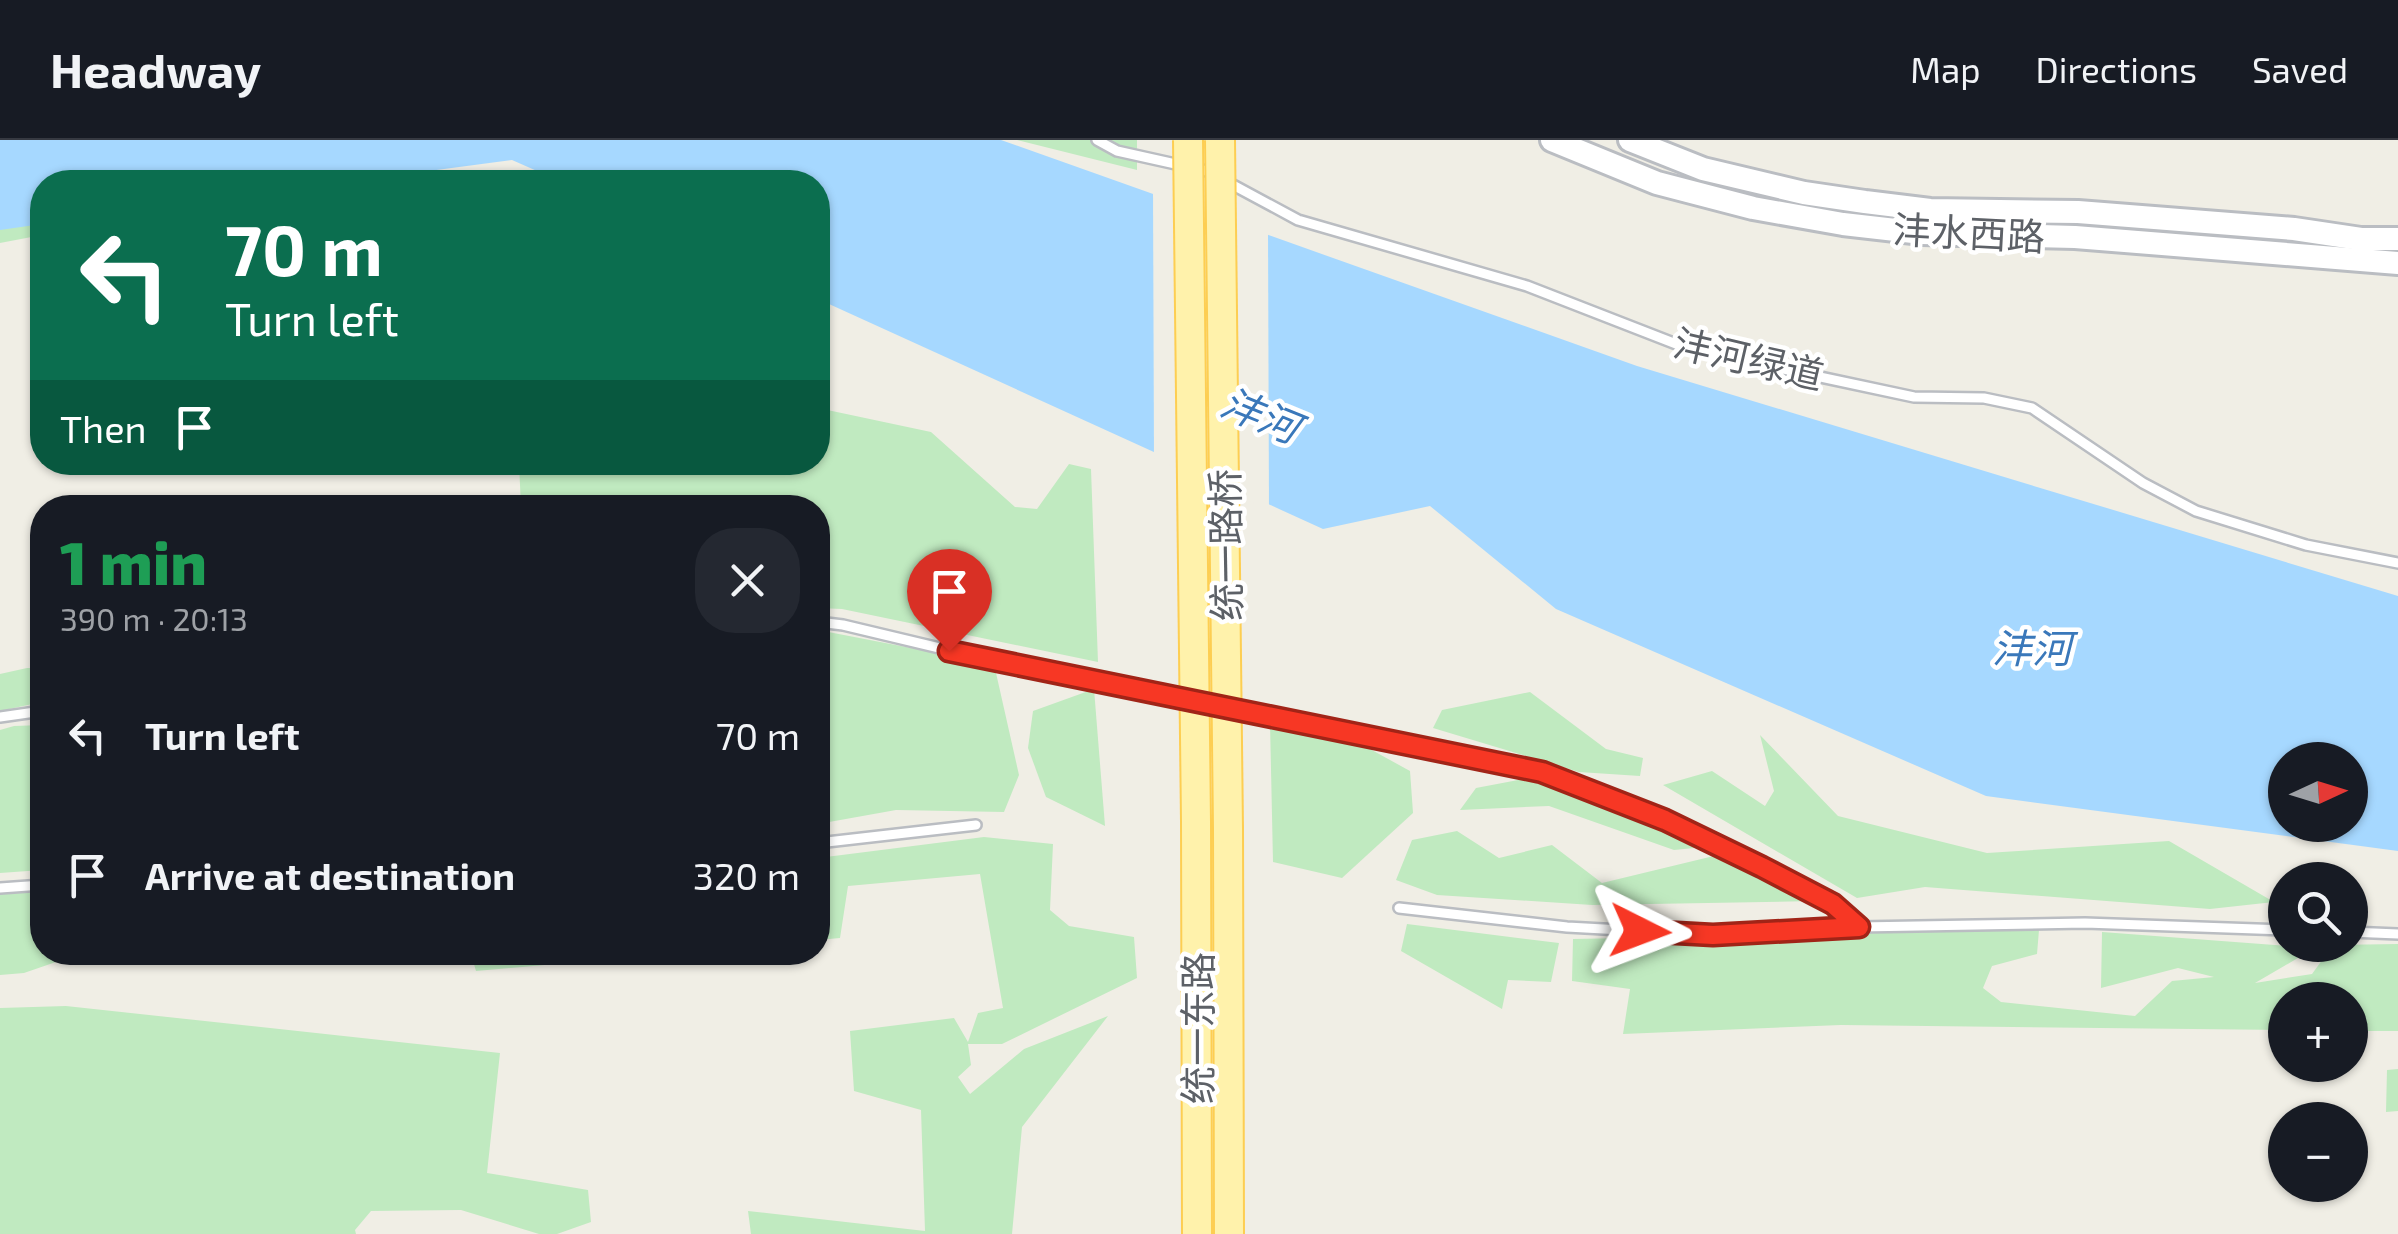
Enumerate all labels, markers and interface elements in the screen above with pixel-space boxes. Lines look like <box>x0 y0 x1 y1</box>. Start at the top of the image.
text: Headway <box>50 40 261 98</box>
text: Map <box>1910 48 1981 90</box>
text: Directions <box>2036 48 2197 90</box>
text: Saved <box>2252 48 2348 90</box>
street label: 沣水西路 <box>1892 205 2046 259</box>
text: 70 m <box>225 206 383 290</box>
icon: left <box>60 210 190 340</box>
text: Turn left <box>225 291 399 345</box>
street label: 沣河绿道 <box>1670 318 1828 398</box>
water label: 沣河 <box>1215 377 1314 454</box>
icon: arrive <box>167 400 222 455</box>
text: Then <box>60 405 147 451</box>
street label: 统一路桥 <box>1201 469 1249 621</box>
text: 1 min <box>60 525 207 597</box>
button: close <box>695 528 800 633</box>
pin <box>907 549 992 652</box>
icon: arrive <box>922 564 977 619</box>
text: 390 m · 20:13 <box>60 599 248 637</box>
water label: 沣河 <box>1992 623 2079 671</box>
icon: left <box>60 708 115 763</box>
text: Turn left <box>145 712 300 758</box>
text: 70 m <box>716 712 800 758</box>
north arrow <box>2268 742 2368 842</box>
map controls <box>2268 742 2368 1202</box>
icon: arrive <box>60 848 115 903</box>
text: Arrive at destination <box>145 852 515 898</box>
text: 320 m <box>693 852 800 898</box>
button: search <box>2268 862 2368 962</box>
position arrow <box>1588 879 1692 983</box>
street label: 统一东路 <box>1174 952 1220 1104</box>
button: + <box>2268 982 2368 1082</box>
button: − <box>2268 1102 2368 1202</box>

